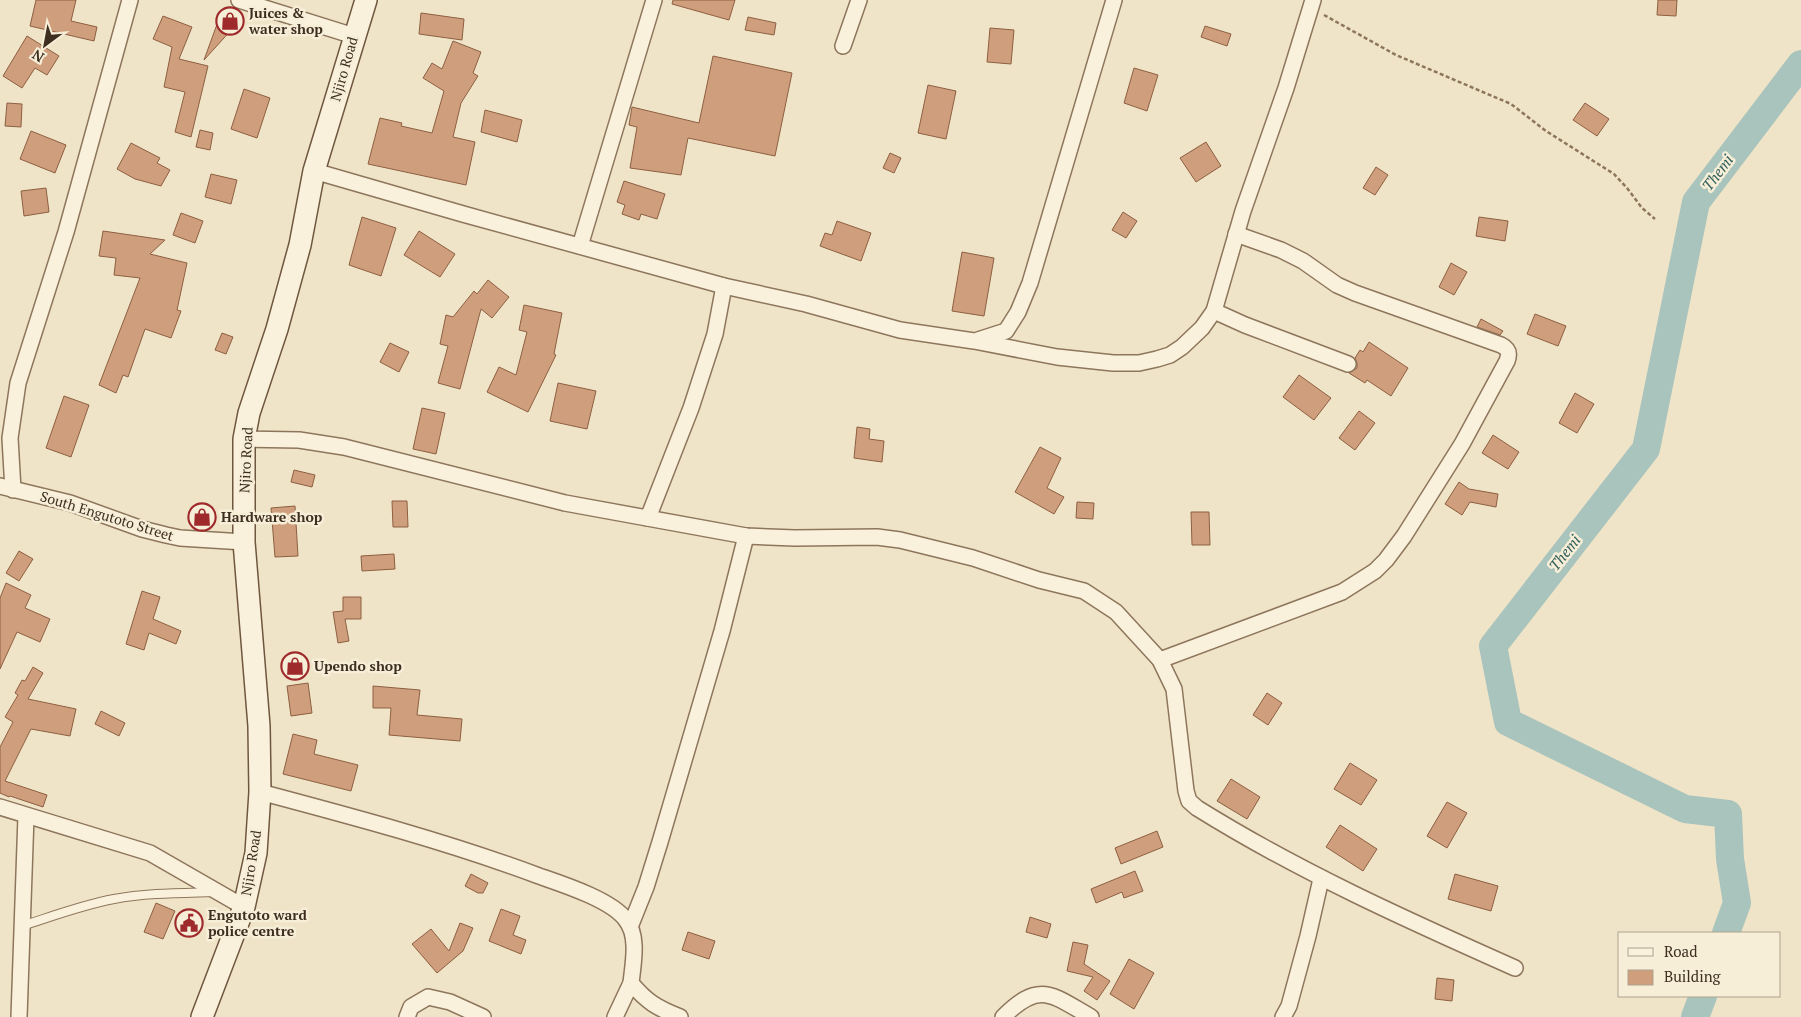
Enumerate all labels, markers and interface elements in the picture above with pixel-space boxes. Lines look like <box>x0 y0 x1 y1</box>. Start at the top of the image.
place label: Juices & water shop <box>248 3 323 38</box>
shop icon: Juices & water shop <box>215 6 245 36</box>
north arrow <box>20 20 70 70</box>
street label: Njiro Road <box>325 34 362 103</box>
text: N <box>28 45 47 67</box>
water label: Themi <box>1697 150 1738 195</box>
street label: Njiro Road <box>234 426 257 494</box>
street label: South Engutoto Street <box>38 486 177 545</box>
shop icon: Hardware shop <box>187 502 217 532</box>
place label: Hardware shop <box>221 507 323 526</box>
water label: Themi <box>1544 530 1585 574</box>
shop icon: Upendo shop <box>280 651 310 681</box>
place label: Upendo shop <box>314 656 402 675</box>
street label: Njiro Road <box>236 828 265 897</box>
place label: Engutoto ward police centre <box>208 905 307 940</box>
public building icon: Engutoto ward police centre <box>174 908 204 938</box>
legend <box>1618 932 1781 997</box>
text: Road <box>1664 941 1697 961</box>
text: Building <box>1664 966 1722 986</box>

